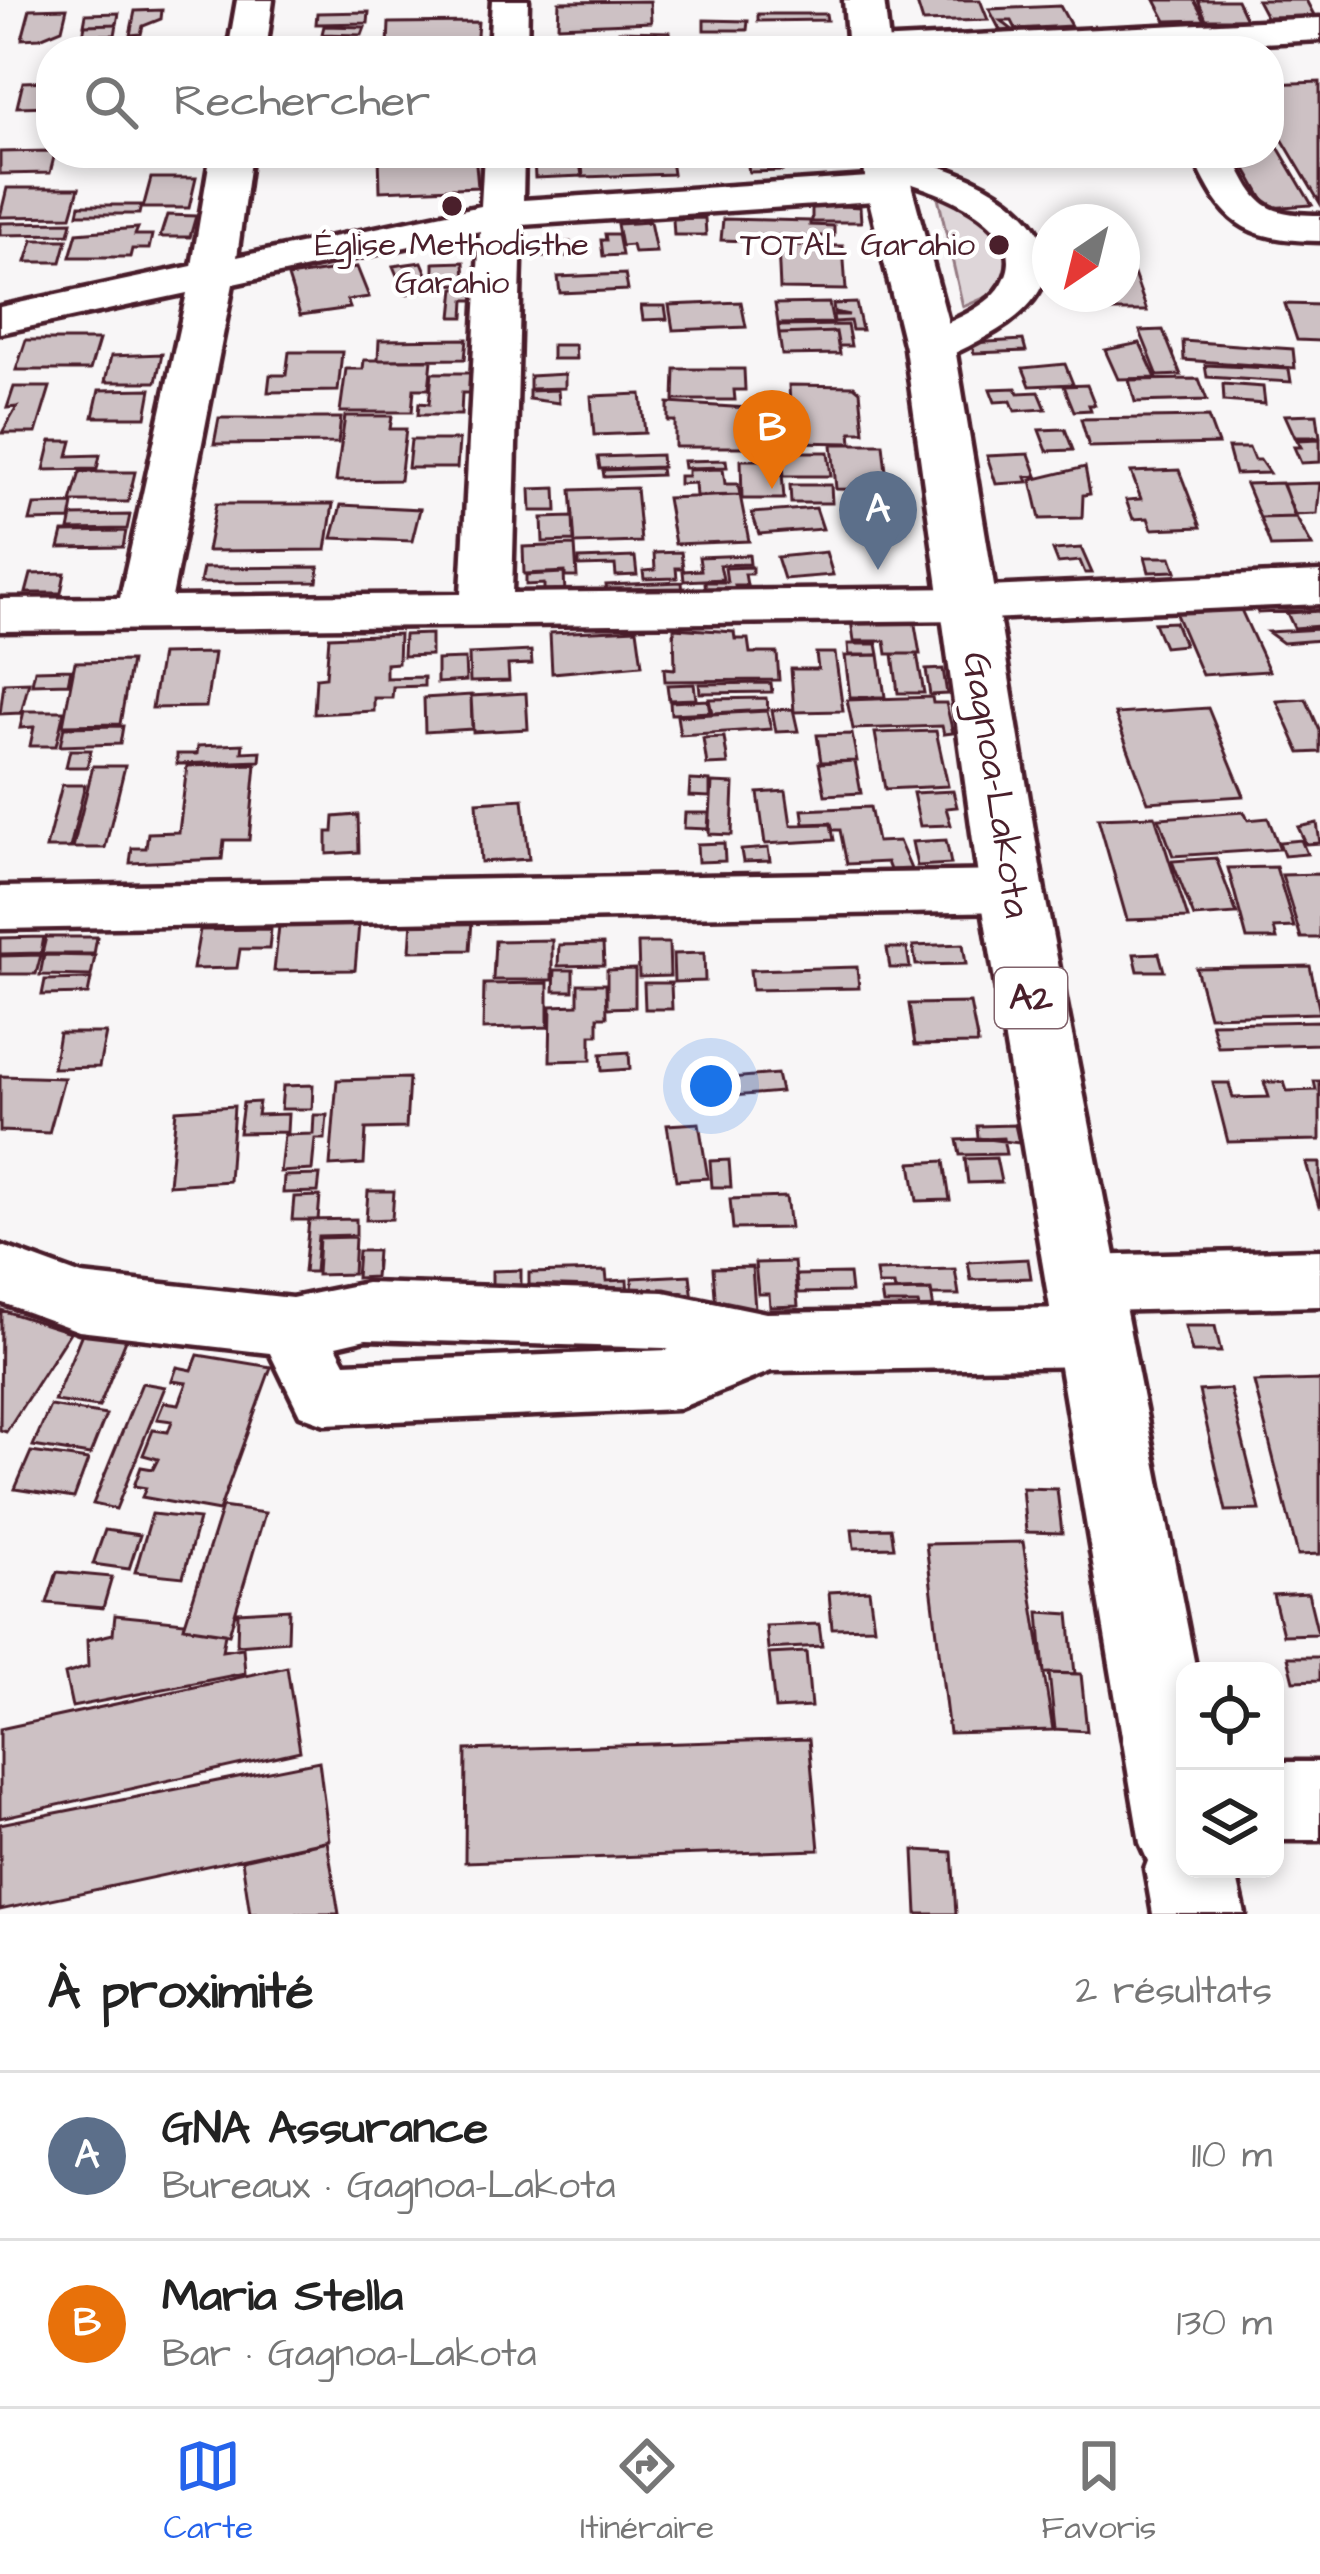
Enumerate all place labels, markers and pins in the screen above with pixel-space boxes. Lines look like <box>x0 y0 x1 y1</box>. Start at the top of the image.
marker: Église Methodisthe Garahio <box>439 193 465 219</box>
place label: Église Methodisthe Garahio <box>315 222 589 306</box>
place label: TOTAL Garahio <box>740 222 975 268</box>
marker: TOTAL Garahio <box>986 232 1012 258</box>
pin: B <box>733 390 811 489</box>
pin: A <box>839 471 917 570</box>

